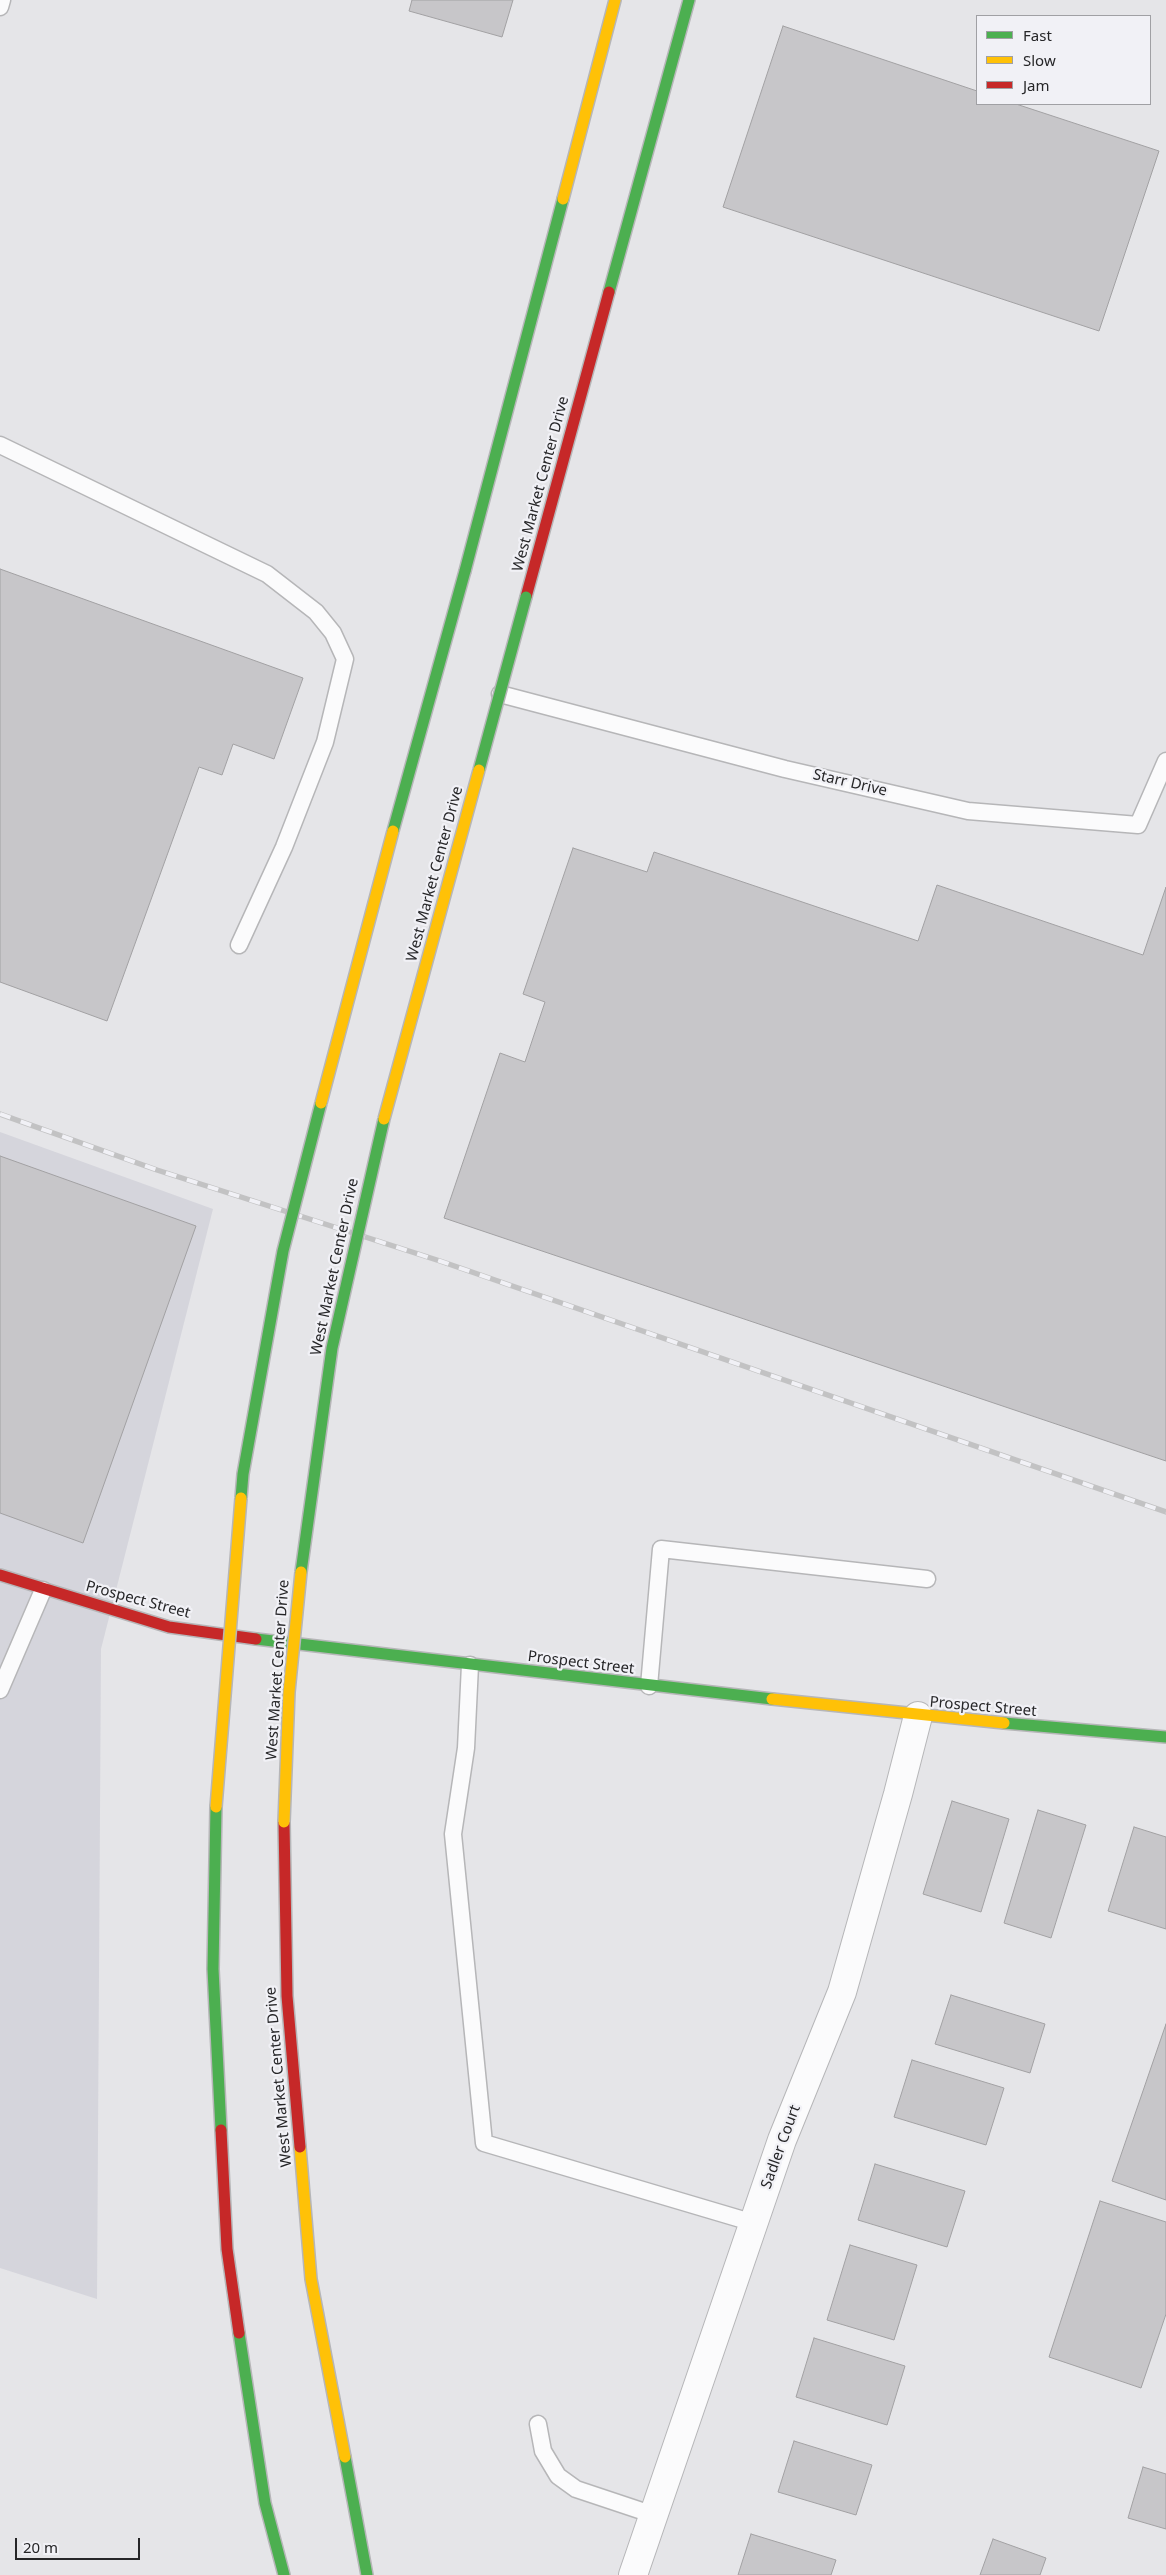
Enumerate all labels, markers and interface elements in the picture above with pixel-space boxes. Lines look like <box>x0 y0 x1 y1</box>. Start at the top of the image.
legend <box>976 15 1151 105</box>
text: Fast <box>1023 25 1052 45</box>
text: Slow <box>1023 50 1056 70</box>
text: Jam <box>1023 75 1050 95</box>
street label: West Market Center Drive <box>509 394 573 574</box>
street label: Starr Drive <box>811 766 889 800</box>
street label: West Market Center Drive <box>403 784 467 964</box>
street label: West Market Center Drive <box>307 1177 363 1357</box>
street label: Prospect Street <box>84 1577 192 1623</box>
street label: West Market Center Drive <box>263 1579 293 1761</box>
street label: Prospect Street <box>527 1648 635 1678</box>
street label: Prospect Street <box>929 1693 1037 1721</box>
street label: West Market Center Drive <box>262 1986 296 2168</box>
street label: Sadler Court <box>758 2103 804 2191</box>
scale bar <box>18 2528 142 2560</box>
text: 20 m <box>23 2537 58 2557</box>

